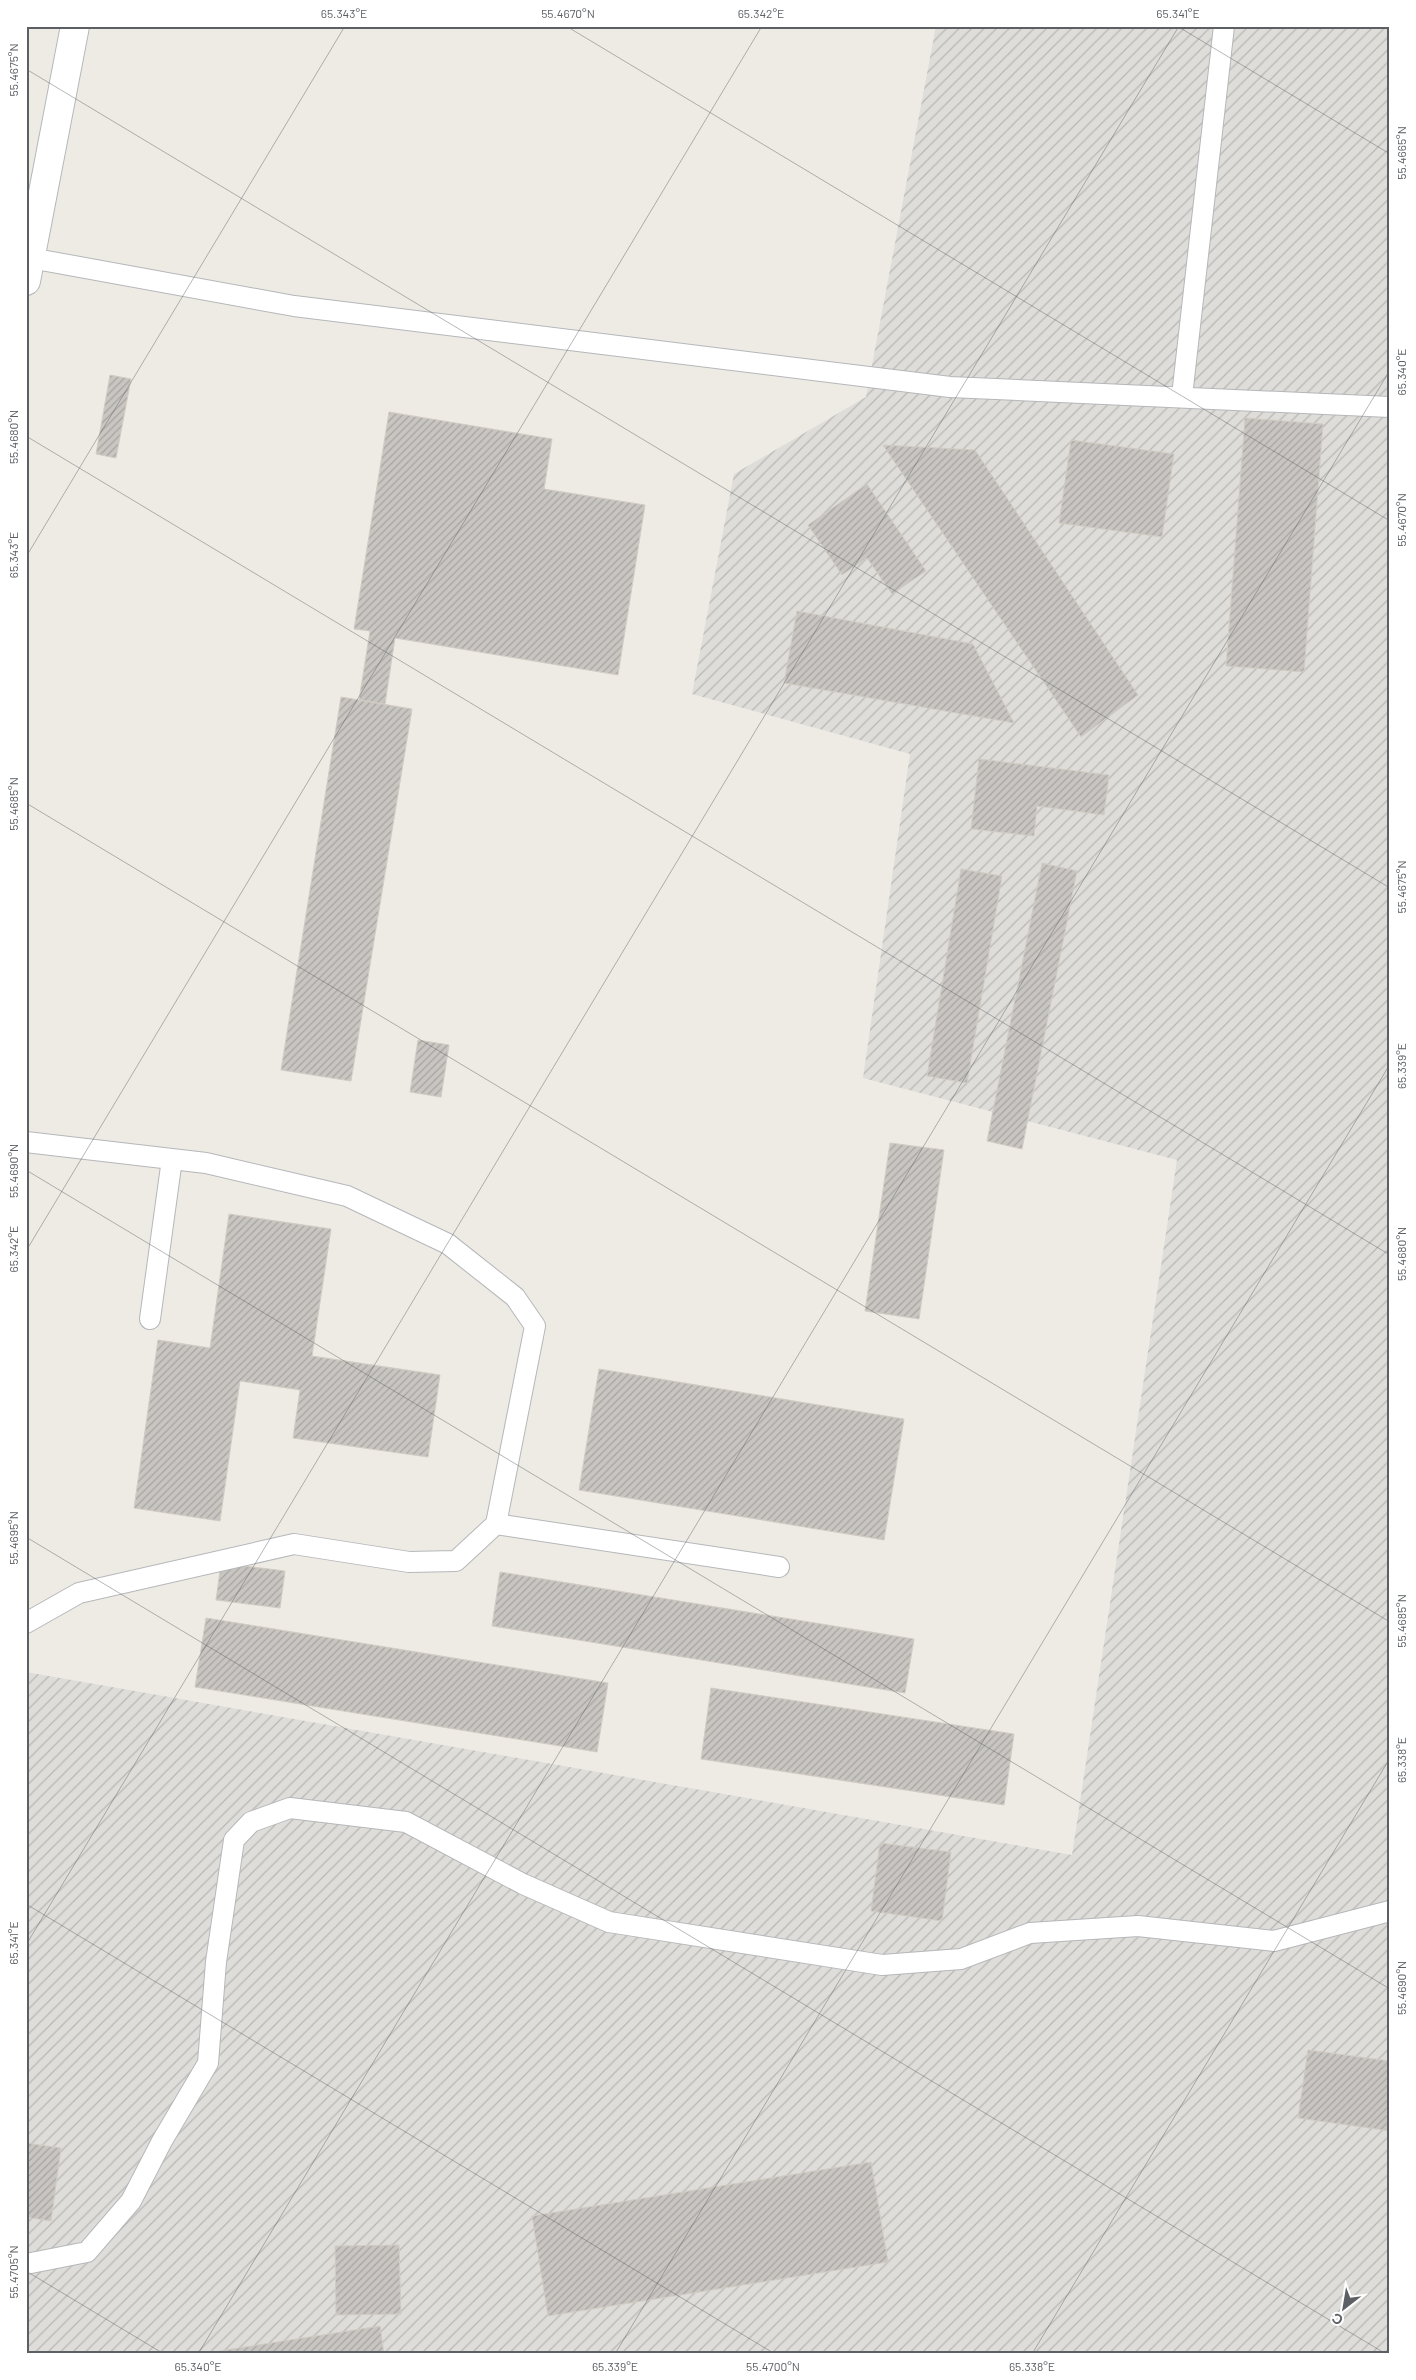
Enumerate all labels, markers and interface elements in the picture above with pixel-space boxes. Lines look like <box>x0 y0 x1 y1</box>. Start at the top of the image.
text: 65.343°E <box>321 6 367 20</box>
text: 55.4670°N <box>541 6 595 20</box>
text: 65.342°E <box>738 6 784 20</box>
text: 65.341°E <box>1156 6 1200 20</box>
text: 55.4675°N <box>6 44 20 97</box>
text: 55.4665°N <box>1394 126 1408 180</box>
text: 65.340°E <box>1394 348 1408 396</box>
text: 55.4680°N <box>6 410 20 464</box>
text: 55.4670°N <box>1394 493 1408 547</box>
text: 65.343°E <box>6 532 20 578</box>
text: 55.4685°N <box>6 777 20 831</box>
text: 55.4675°N <box>1394 861 1408 914</box>
text: 65.339°E <box>1394 1043 1408 1089</box>
text: 55.4690°N <box>6 1144 20 1198</box>
text: 65.342°E <box>6 1226 20 1272</box>
text: 55.4680°N <box>1394 1227 1408 1281</box>
text: 55.4695°N <box>6 1511 20 1565</box>
text: 55.4685°N <box>1394 1594 1408 1648</box>
text: 65.338°E <box>1394 1737 1408 1783</box>
text: 65.341°E <box>6 1921 20 1965</box>
text: 55.4690°N <box>1394 1961 1408 2015</box>
text: 55.4705°N <box>6 2245 20 2299</box>
north arrow <box>1318 2282 1368 2332</box>
text: С <box>1328 2310 1346 2329</box>
text: 65.340°E <box>174 2359 222 2373</box>
text: 65.339°E <box>592 2359 638 2373</box>
text: 55.4700°N <box>746 2359 800 2373</box>
text: 65.338°E <box>1009 2359 1055 2373</box>

